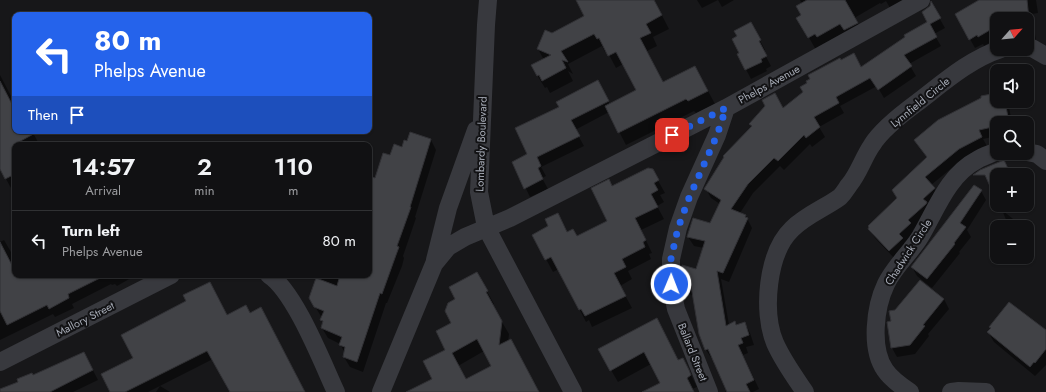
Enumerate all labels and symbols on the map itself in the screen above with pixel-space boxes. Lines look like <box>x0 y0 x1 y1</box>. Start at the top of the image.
north arrow <box>990 12 1034 56</box>
street label: Phelps Avenue <box>735 60 803 108</box>
street label: Lynnfield Circle <box>887 73 953 131</box>
street label: Lombardy Boulevard <box>471 96 491 192</box>
pin <box>655 118 689 152</box>
street label: Chadwick Circle <box>881 215 936 288</box>
position arrow <box>650 263 692 305</box>
street label: Mallory Street <box>53 297 117 341</box>
street label: Ballard Street <box>674 321 712 384</box>

